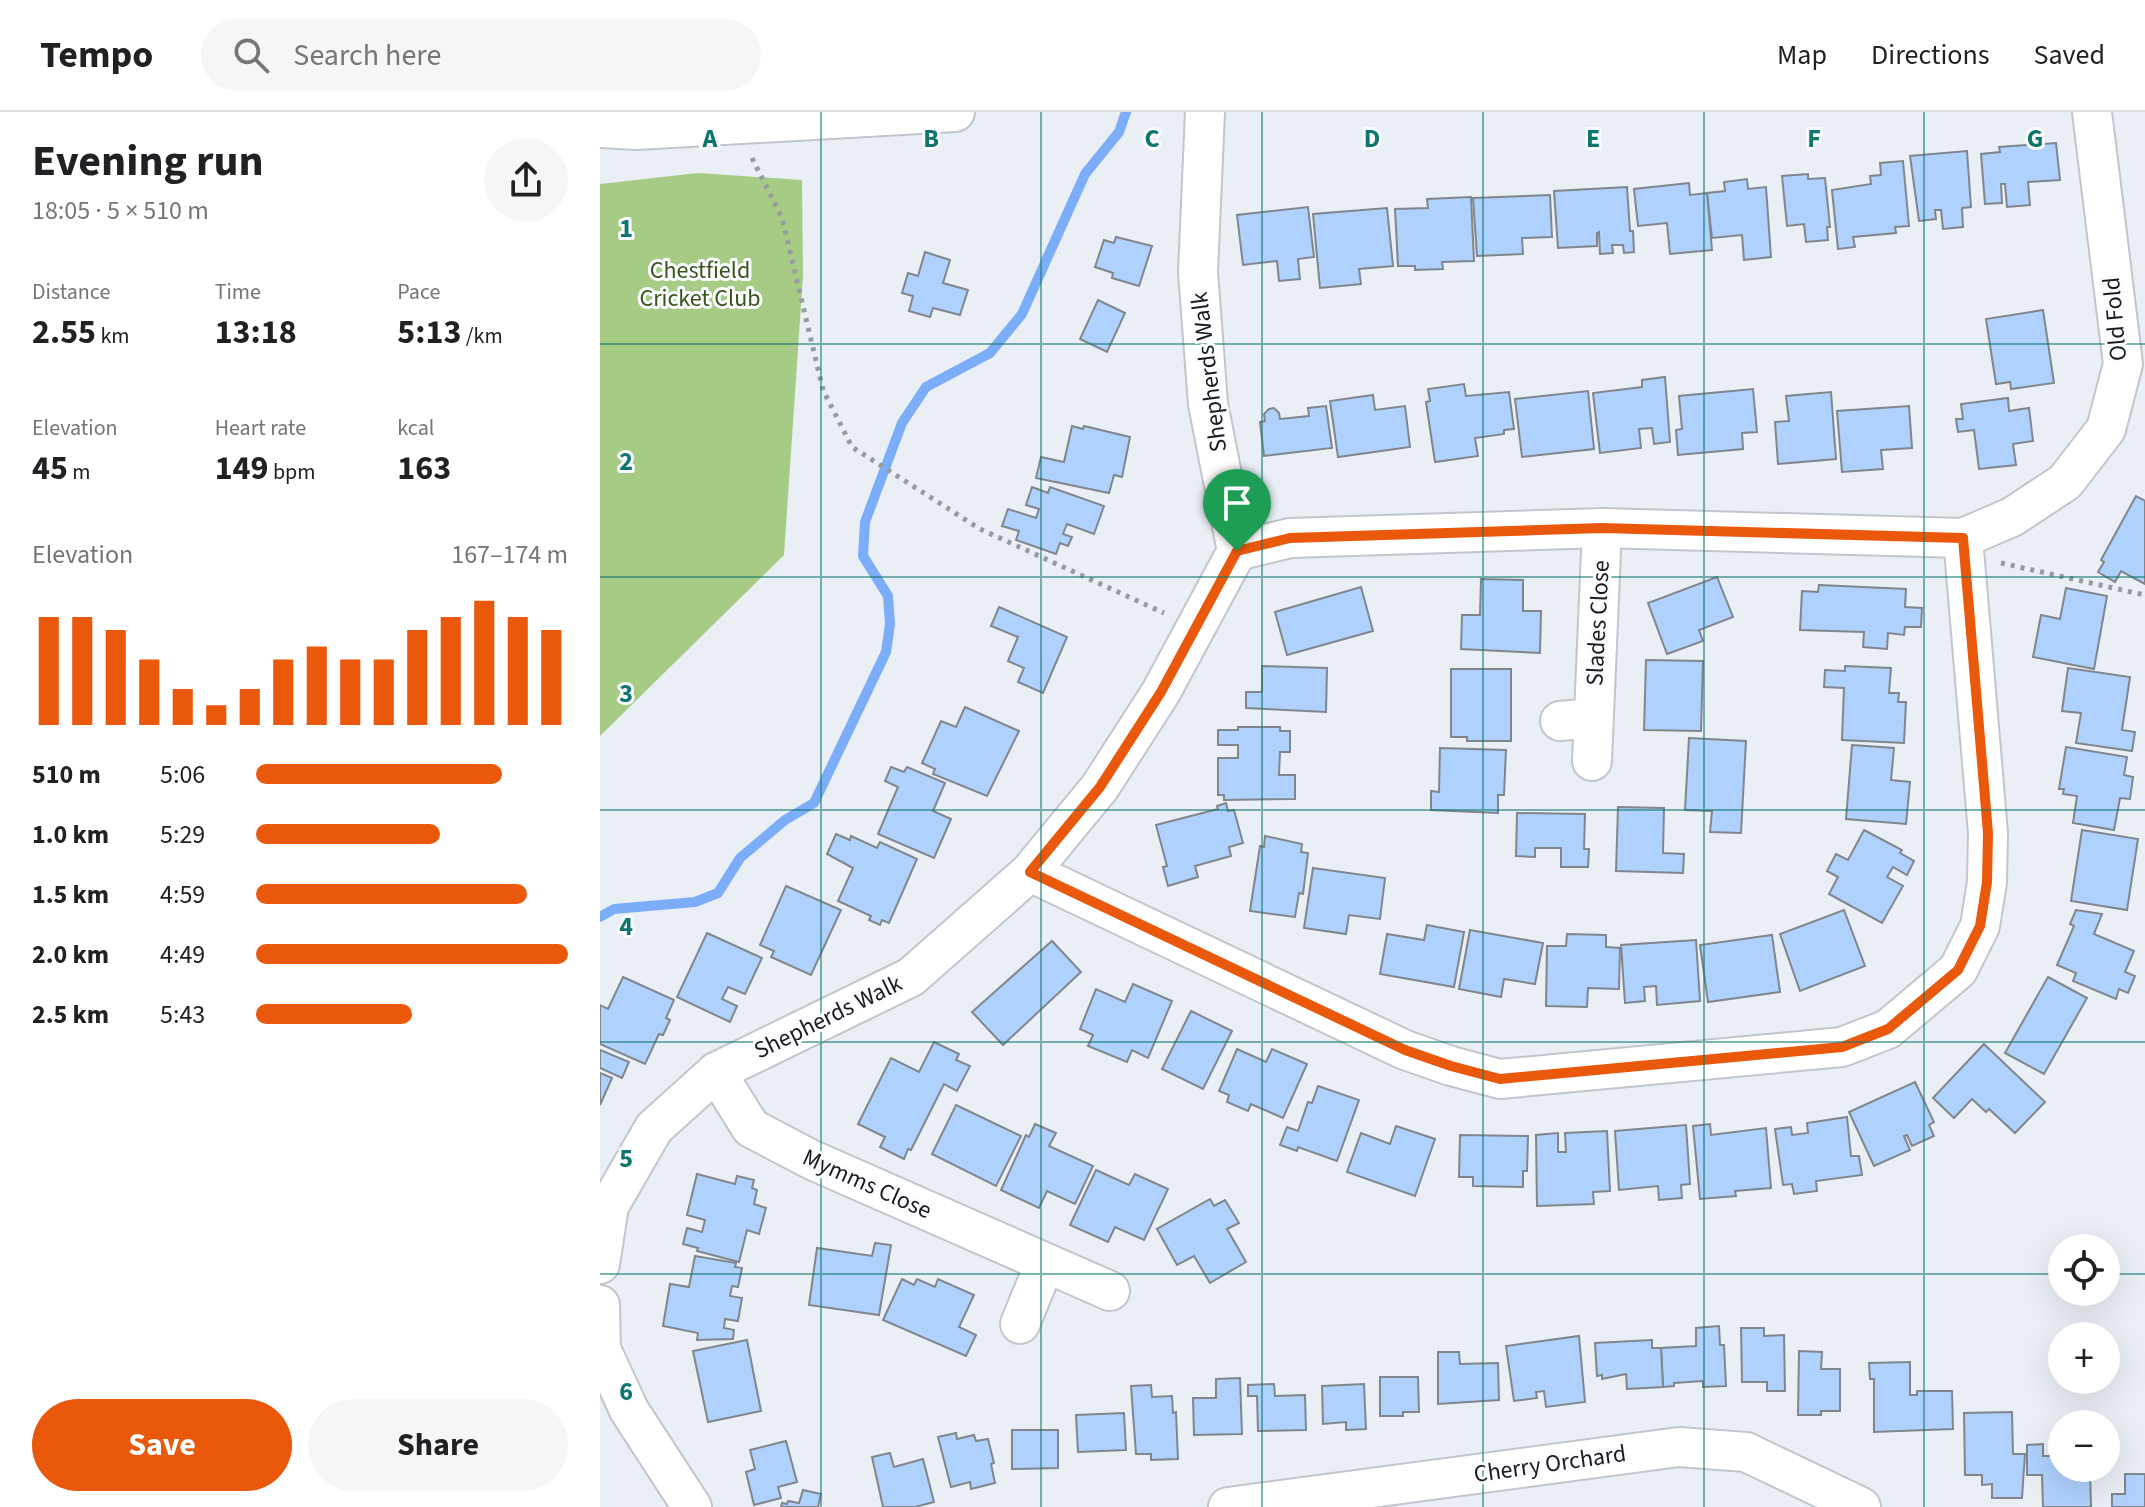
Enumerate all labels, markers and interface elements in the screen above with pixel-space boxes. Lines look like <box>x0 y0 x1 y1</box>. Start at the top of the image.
search box <box>201 19 761 91</box>
text: Tempo <box>40 28 153 82</box>
icon: search <box>229 33 273 77</box>
text: Search here <box>293 34 441 77</box>
text: Map <box>1777 35 1827 75</box>
text: Directions <box>1871 35 1990 75</box>
text: Saved <box>2034 35 2105 75</box>
text: A <box>702 120 719 157</box>
text: B <box>923 120 939 157</box>
text: C <box>1144 120 1160 157</box>
text: D <box>1364 120 1380 157</box>
text: E <box>1586 120 1600 157</box>
text: F <box>1807 120 1821 157</box>
text: G <box>2027 120 2043 157</box>
text: Evening run <box>32 130 264 193</box>
button: share <box>484 138 568 222</box>
text: 18:05 · 5 × 510 m <box>32 192 209 229</box>
text: 1 <box>619 210 633 247</box>
park label: Chestfield Cricket Club <box>639 253 761 316</box>
text: Distance <box>32 276 110 308</box>
text: Time <box>215 276 261 308</box>
text: Pace <box>397 276 440 308</box>
street label: Old Fold <box>2094 276 2136 362</box>
street label: Shepherds Walk <box>1182 290 1236 454</box>
text: 2.55 <box>32 308 96 357</box>
text: 13:18 <box>215 308 297 357</box>
text: 5:13 <box>397 308 461 357</box>
text: km <box>96 320 130 352</box>
text: /km <box>461 320 503 352</box>
text: Elevation <box>32 412 118 444</box>
text: Heart rate <box>215 412 306 444</box>
text: kcal <box>397 412 434 444</box>
text: 2 <box>619 443 633 480</box>
text: 45 <box>32 444 68 493</box>
text: 149 <box>215 444 269 493</box>
text: 163 <box>397 444 451 493</box>
text: m <box>68 456 91 488</box>
text: bpm <box>269 456 316 488</box>
pin <box>1203 469 1271 551</box>
icon: arrive <box>1215 481 1259 525</box>
text: Elevation <box>32 536 133 573</box>
text: 167–174 m <box>451 536 568 573</box>
street label: Slades Close <box>1577 559 1619 687</box>
text: 3 <box>619 675 633 712</box>
text: 510 m <box>32 756 101 793</box>
text: 5:06 <box>160 756 205 793</box>
text: 1.0 km <box>32 816 109 853</box>
text: 5:29 <box>160 816 205 853</box>
text: 1.5 km <box>32 876 109 913</box>
text: 4:59 <box>160 876 205 913</box>
text: 4 <box>619 908 633 945</box>
text: 2.0 km <box>32 936 109 973</box>
text: 4:49 <box>160 936 205 973</box>
street label: Shepherds Walk <box>748 966 908 1068</box>
text: 2.5 km <box>32 996 109 1033</box>
text: 5:43 <box>160 996 205 1033</box>
text: 5 <box>619 1140 633 1177</box>
street label: Mymms Close <box>797 1140 937 1228</box>
map controls <box>2048 1234 2120 1482</box>
button: locate <box>2048 1234 2120 1306</box>
button: + <box>2048 1322 2120 1394</box>
text: 6 <box>619 1373 633 1410</box>
button: Save <box>32 1399 292 1491</box>
button: Share <box>308 1399 568 1491</box>
button: − <box>2048 1410 2120 1482</box>
street label: Cherry Orchard <box>1472 1436 1628 1492</box>

